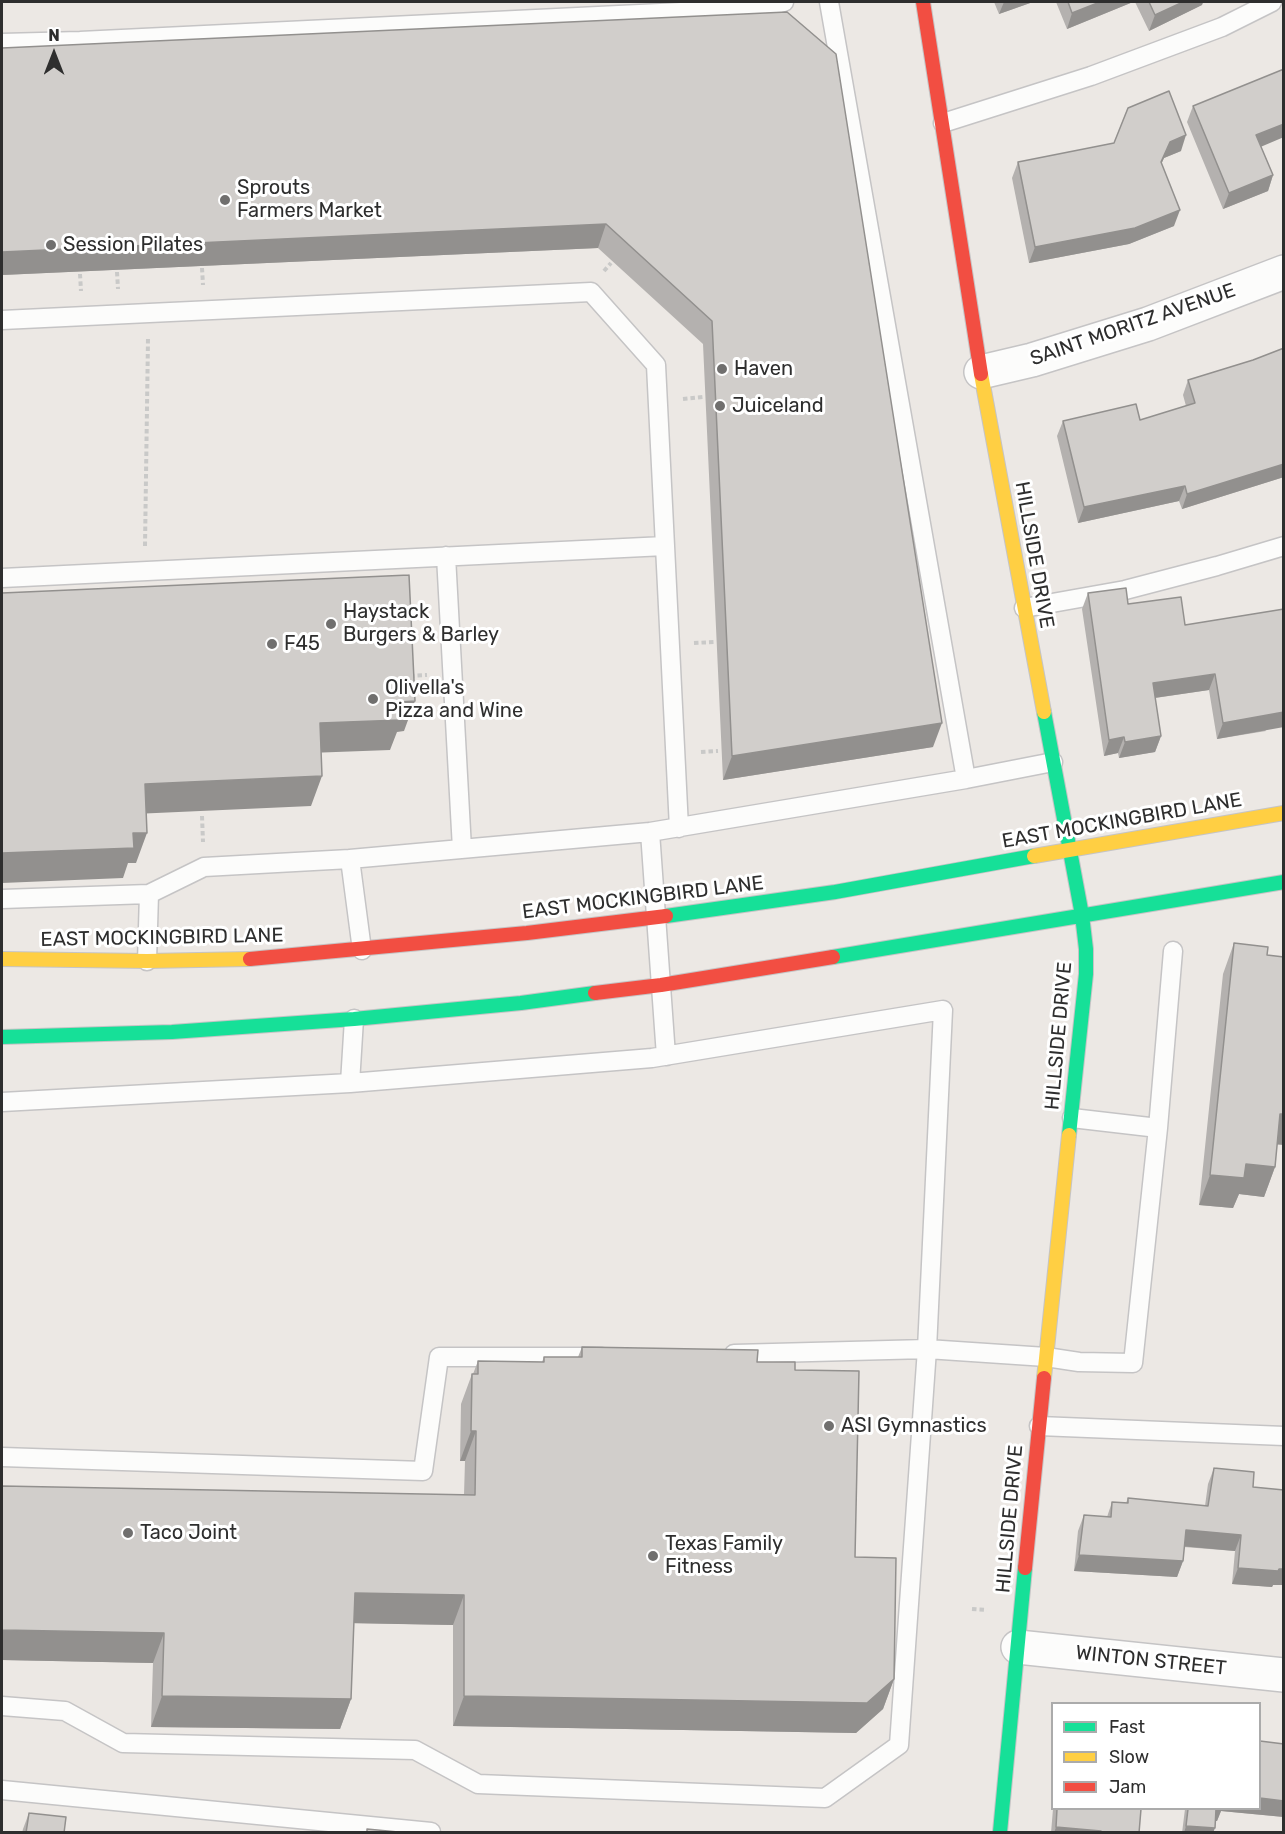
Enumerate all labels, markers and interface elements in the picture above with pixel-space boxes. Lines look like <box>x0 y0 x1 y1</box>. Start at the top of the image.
north arrow <box>24 24 84 84</box>
text: N <box>48 26 60 45</box>
place label: Sprouts Farmers Market <box>237 176 382 223</box>
marker: Sprouts Farmers Market <box>218 193 232 207</box>
place label: Session Pilates <box>63 233 203 257</box>
marker: Session Pilates <box>44 238 58 252</box>
street label: SAINT MORITZ AVENUE <box>1027 279 1239 371</box>
place label: Haven <box>734 357 793 381</box>
marker: Haven <box>715 362 729 376</box>
place label: Juiceland <box>732 394 824 418</box>
marker: Juiceland <box>713 399 727 413</box>
street label: HILLSIDE DRIVE <box>1009 480 1059 630</box>
place label: Haystack Burgers & Barley <box>343 600 499 647</box>
marker: Haystack Burgers & Barley <box>324 617 338 631</box>
place label: F45 <box>284 632 320 656</box>
marker: F45 <box>265 637 279 651</box>
place label: Olivella's Pizza and Wine <box>385 676 523 723</box>
marker: Olivella's Pizza and Wine <box>366 692 380 706</box>
street label: EAST MOCKINGBIRD LANE <box>1000 788 1244 854</box>
street label: EAST MOCKINGBIRD LANE <box>521 871 765 925</box>
street label: EAST MOCKINGBIRD LANE <box>40 924 284 952</box>
street label: HILLSIDE DRIVE <box>1041 961 1077 1111</box>
place label: ASI Gymnastics <box>841 1414 987 1438</box>
marker: ASI Gymnastics <box>822 1419 836 1433</box>
street label: HILLSIDE DRIVE <box>992 1444 1028 1594</box>
place label: Taco Joint <box>140 1521 237 1545</box>
marker: Taco Joint <box>121 1526 135 1540</box>
place label: Texas Family Fitness <box>665 1532 783 1579</box>
marker: Texas Family Fitness <box>646 1549 660 1563</box>
street label: WINTON STREET <box>1074 1641 1228 1681</box>
legend <box>1051 1702 1261 1810</box>
text: Fast <box>1109 1716 1145 1738</box>
text: Slow <box>1109 1746 1149 1768</box>
text: Jam <box>1109 1776 1146 1798</box>

